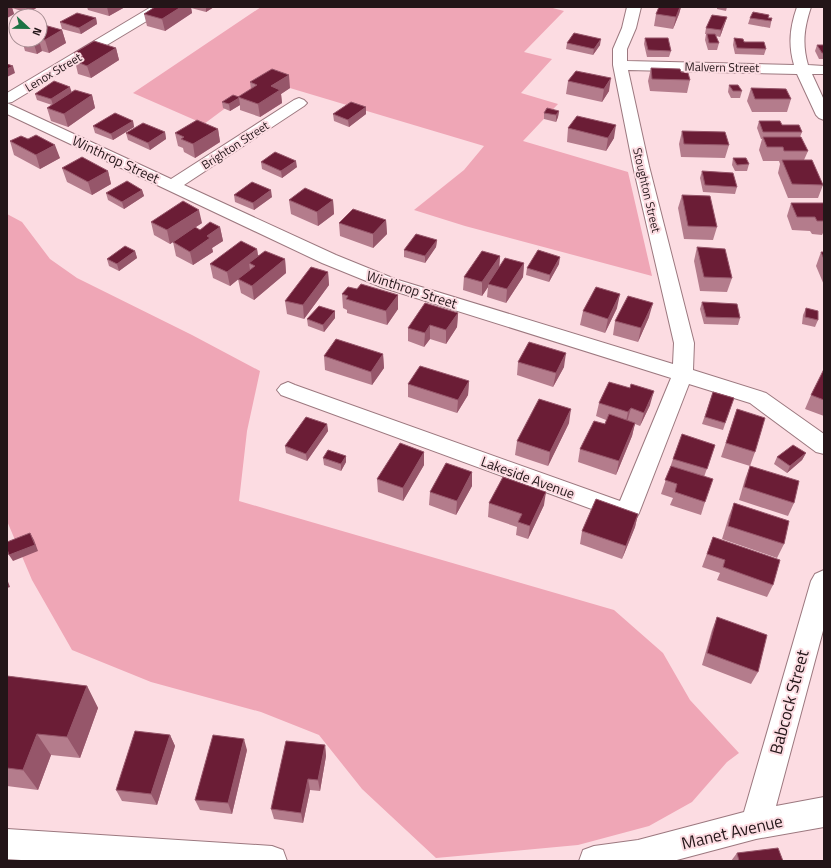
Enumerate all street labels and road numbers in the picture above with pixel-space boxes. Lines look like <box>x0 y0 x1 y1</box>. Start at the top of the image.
street label: Lenox Street <box>21 47 86 96</box>
street label: Malvern Street <box>684 57 760 77</box>
street label: Brighton Street <box>197 116 273 174</box>
street label: Winthrop Street <box>69 130 163 188</box>
street label: Stoughton Street <box>628 146 666 235</box>
street label: Winthrop Street <box>364 264 460 314</box>
street label: Lakeside Avenue <box>478 450 578 504</box>
street label: Babcock Street <box>763 647 815 757</box>
street label: Manet Avenue <box>679 808 785 856</box>

